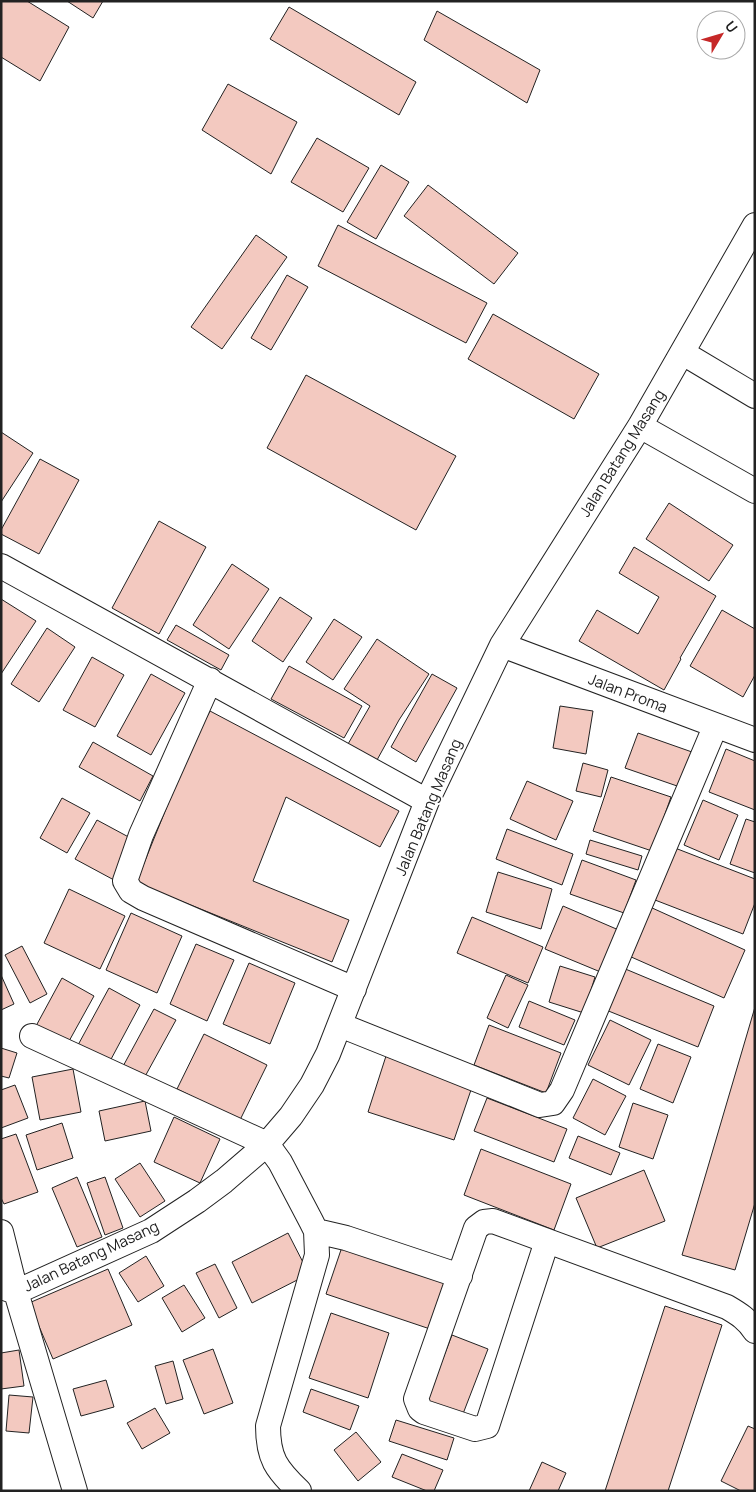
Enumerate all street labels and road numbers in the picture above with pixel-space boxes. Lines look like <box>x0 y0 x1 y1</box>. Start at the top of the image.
street label: Jalan Batang Masang <box>574 385 670 521</box>
street label: Jalan Proma <box>585 668 671 718</box>
street label: Jalan Batang Masang <box>390 735 466 879</box>
street label: Jalan Batang Masang <box>20 1216 162 1296</box>

